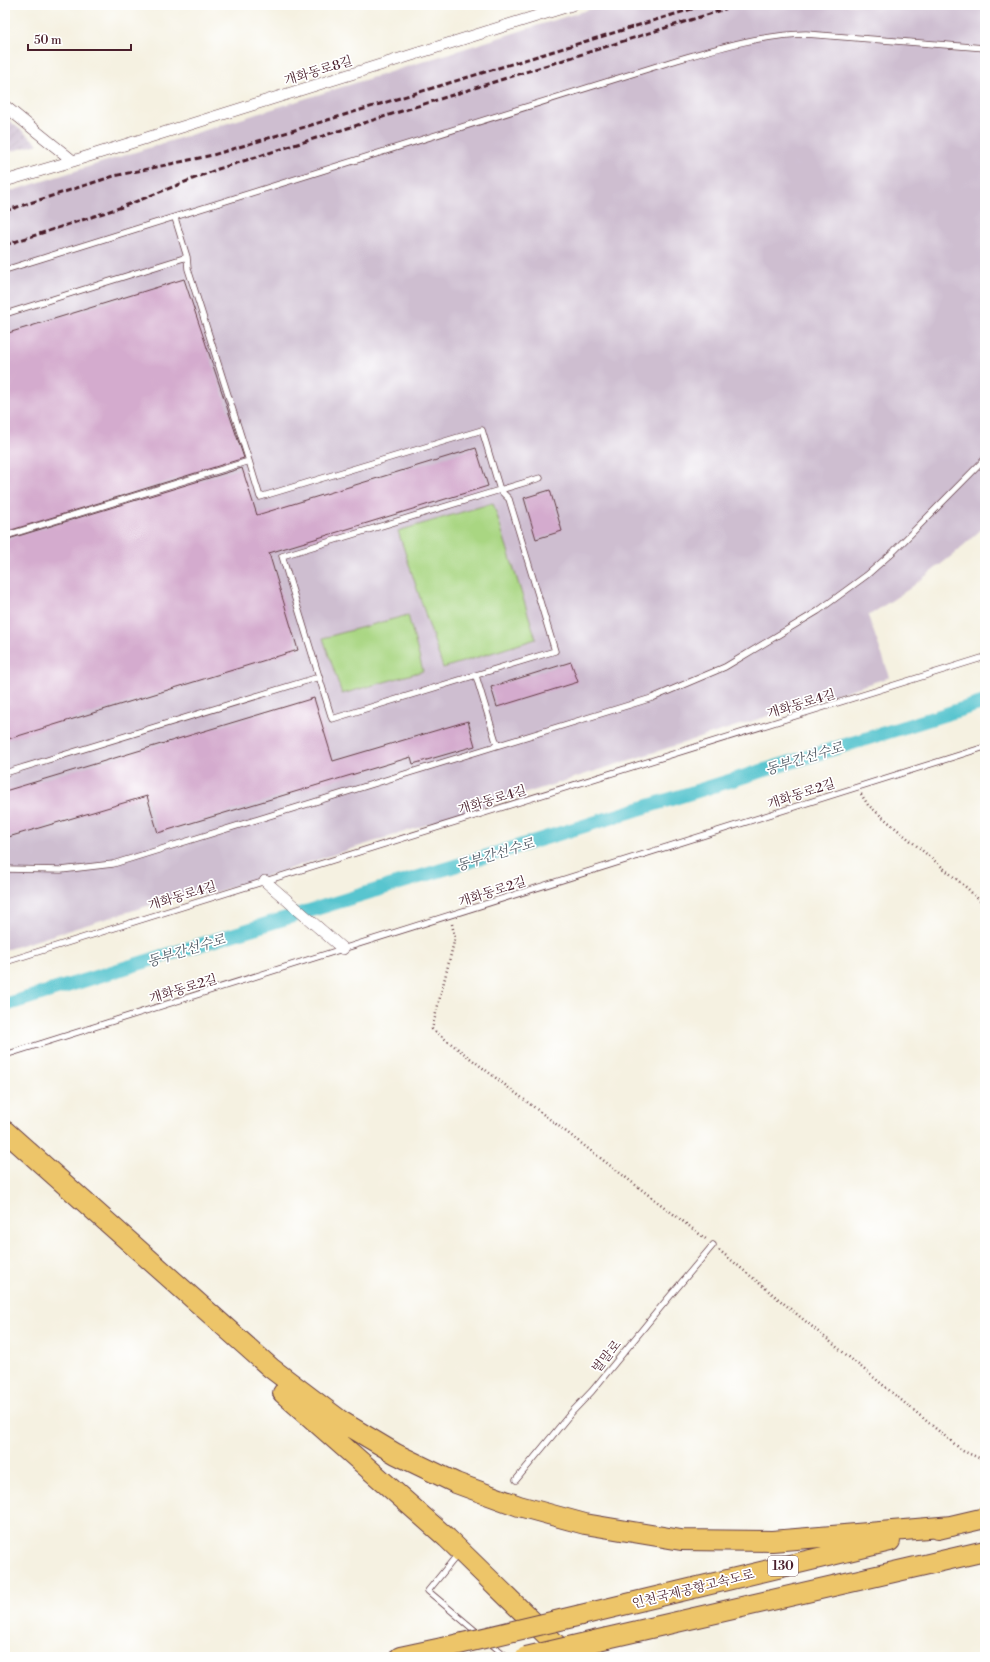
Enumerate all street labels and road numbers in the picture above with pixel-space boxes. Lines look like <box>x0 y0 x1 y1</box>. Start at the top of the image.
street label: 개화동로8길 <box>282 53 354 89</box>
street label: 개화동로4길 <box>765 686 837 722</box>
street label: 개화동로2길 <box>765 775 837 812</box>
street label: 개화동로4길 <box>456 782 528 818</box>
street label: 개화동로2길 <box>456 873 528 910</box>
street label: 개화동로4길 <box>146 878 218 914</box>
street label: 개화동로2길 <box>147 971 219 1007</box>
street label: 벌말로 <box>589 1337 625 1376</box>
road number: 130 <box>768 1556 798 1576</box>
street label: 인천국제공항고속도로 <box>630 1566 757 1612</box>

